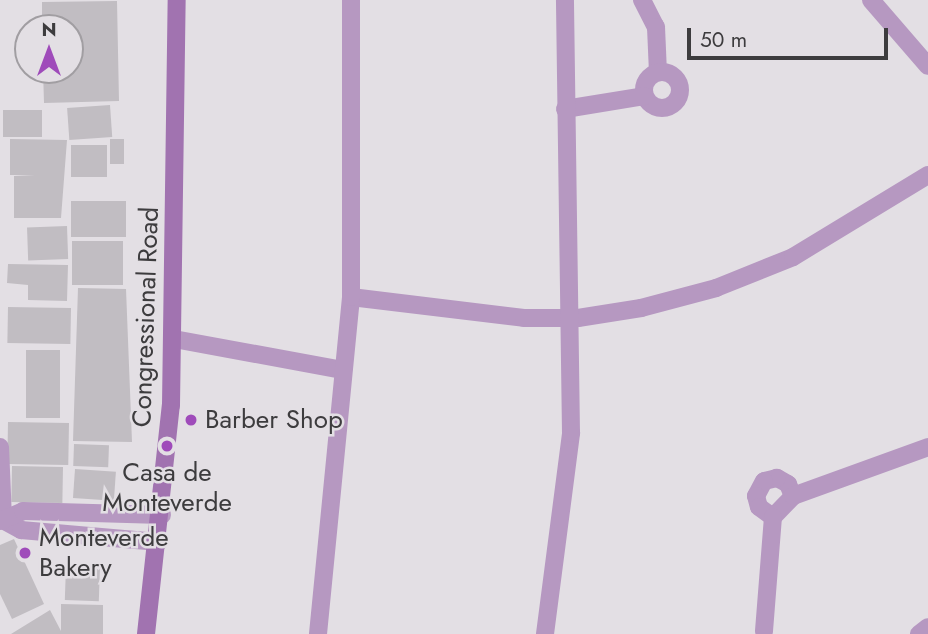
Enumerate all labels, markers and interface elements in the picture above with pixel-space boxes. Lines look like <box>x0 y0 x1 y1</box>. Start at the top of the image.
north arrow <box>14 14 84 84</box>
scale bar <box>690 14 891 58</box>
text: N <box>41 16 57 43</box>
text: 50 m <box>700 25 747 55</box>
street label: Congressional Road <box>127 206 165 428</box>
place label: Barber Shop <box>205 404 343 436</box>
marker: Barber Shop <box>183 412 199 428</box>
marker: Casa de Monteverde <box>159 438 175 454</box>
place label: Casa de Monteverde <box>102 457 232 518</box>
place label: Monteverde Bakery <box>39 522 169 584</box>
marker: Monteverde Bakery <box>17 545 33 561</box>

